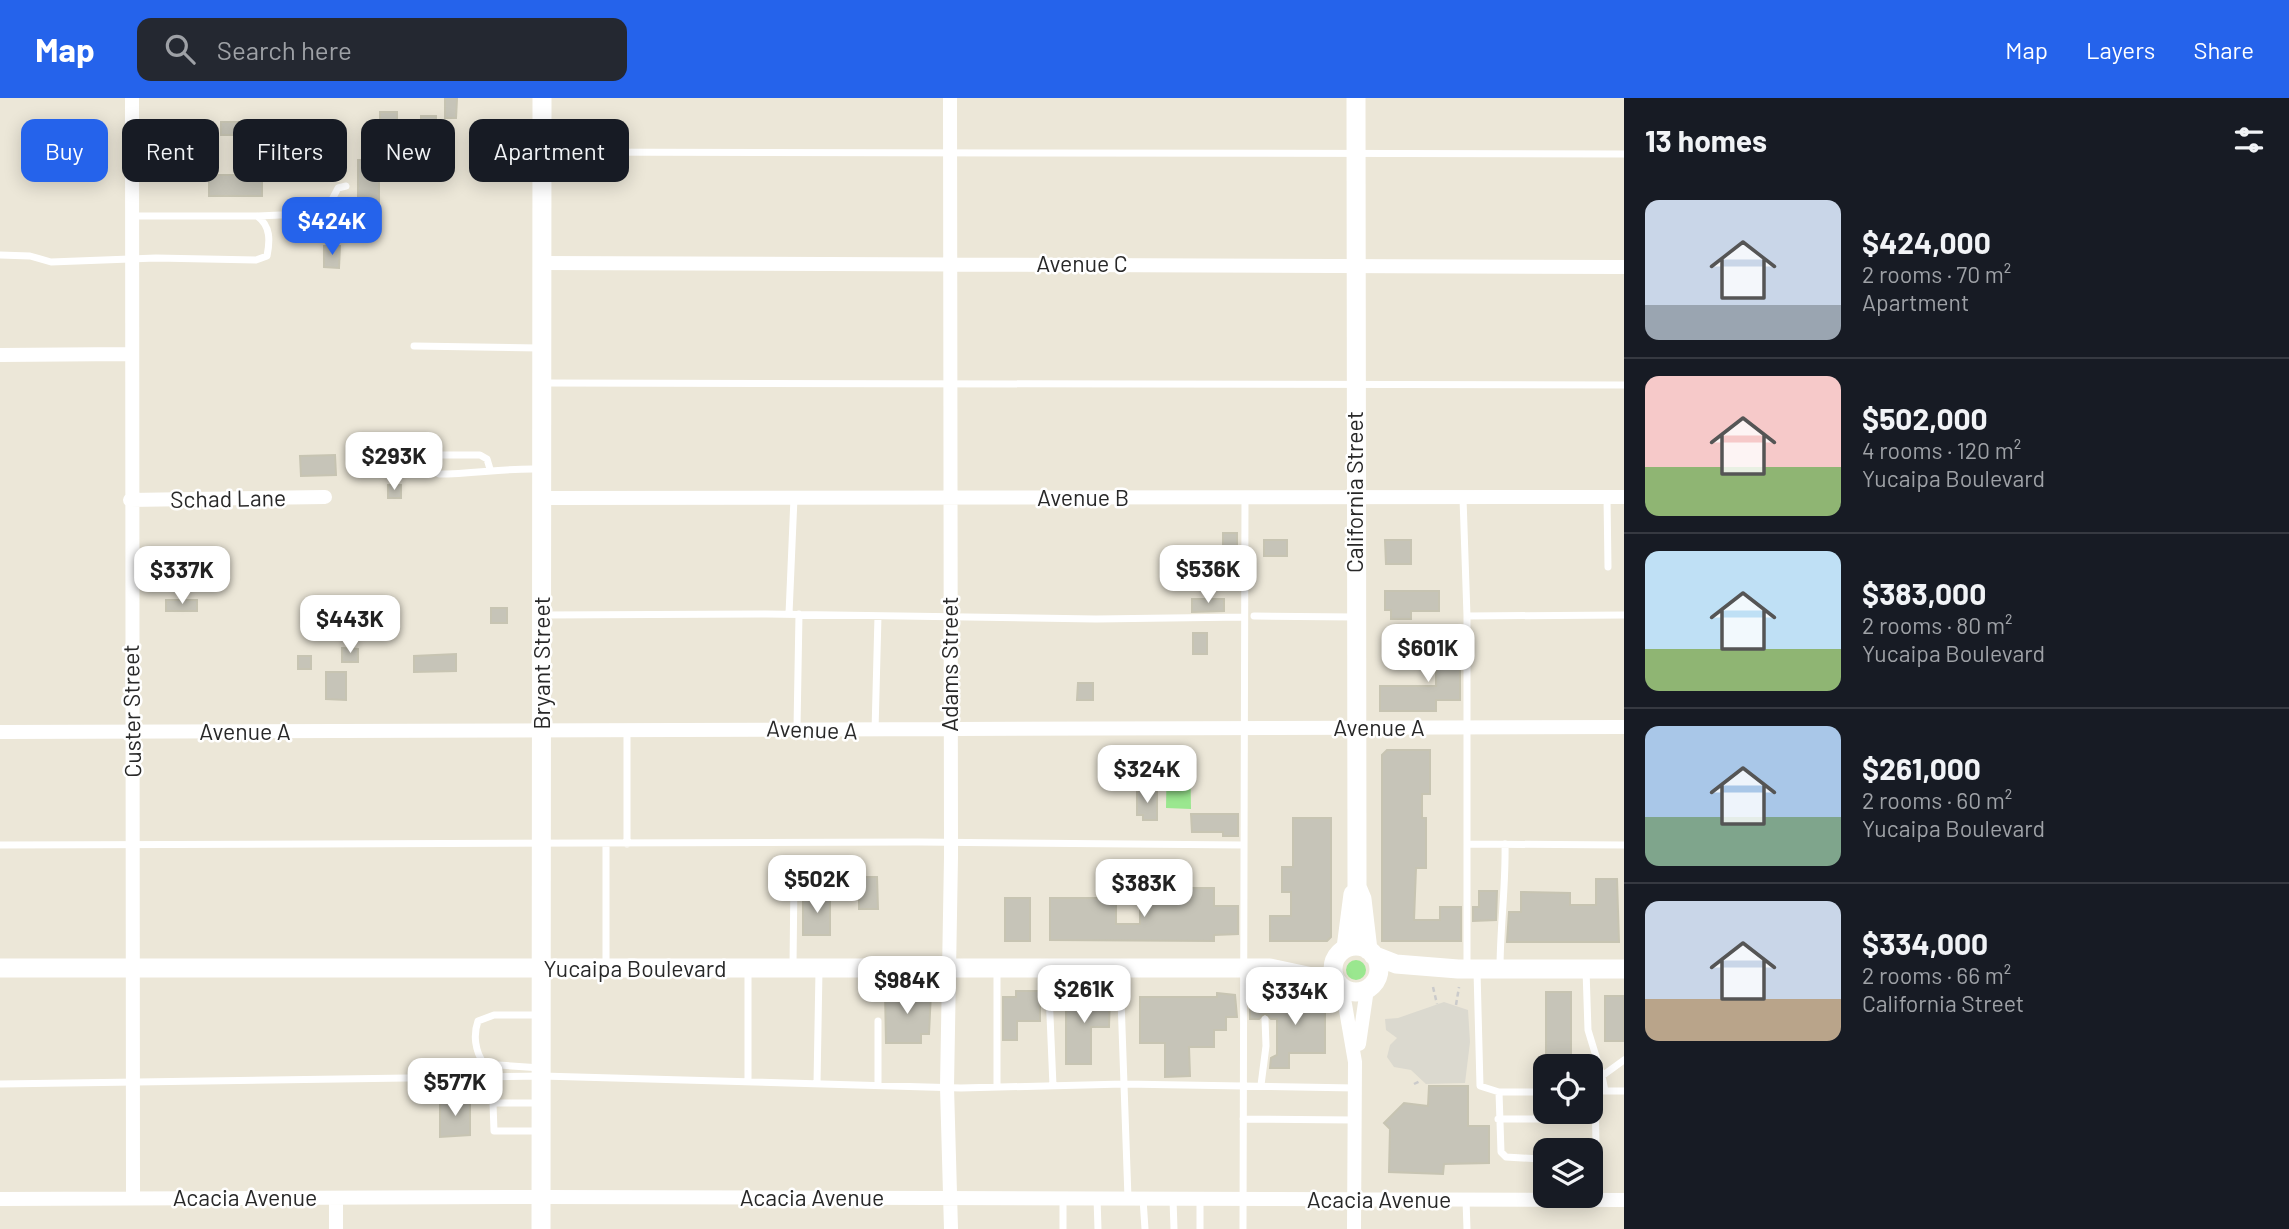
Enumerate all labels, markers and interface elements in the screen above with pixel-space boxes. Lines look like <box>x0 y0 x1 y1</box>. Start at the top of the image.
search box <box>137 18 627 81</box>
text: Map <box>35 29 95 69</box>
icon: search <box>161 30 199 68</box>
text: Search here <box>217 34 352 65</box>
text: Map <box>2005 35 2048 64</box>
text: Layers <box>2086 35 2155 64</box>
text: Share <box>2193 35 2254 64</box>
chip: Buy <box>21 119 108 182</box>
chip: Rent <box>122 119 219 182</box>
chip: Filters <box>233 119 347 182</box>
chip: New <box>361 119 455 182</box>
chip: Apartment <box>469 119 629 182</box>
icon: filters <box>2230 121 2268 159</box>
text: 13 homes <box>1645 122 1767 158</box>
pin: $424K <box>283 198 381 257</box>
text: $424K <box>298 206 366 234</box>
text: $424,000 <box>1862 224 1991 260</box>
icon: home <box>1701 228 1785 312</box>
street label: Avenue C <box>1036 249 1128 277</box>
text: 2 rooms · 70 m² <box>1862 260 2011 288</box>
text: Apartment <box>1862 288 1969 316</box>
text: $502,000 <box>1862 400 1988 436</box>
icon: home <box>1701 404 1785 488</box>
street label: California Street <box>1340 411 1368 573</box>
pin: $293K <box>345 432 443 492</box>
text: 4 rooms · 120 m² <box>1862 436 2021 464</box>
text: $293K <box>361 441 427 469</box>
text: Yucaipa Boulevard <box>1862 464 2045 492</box>
street label: Schad Lane <box>170 483 286 513</box>
street label: Avenue B <box>1037 483 1129 511</box>
pin: $337K <box>133 546 231 606</box>
pin: $536K <box>1159 546 1257 605</box>
text: $536K <box>1176 554 1240 582</box>
text: $337K <box>150 555 214 583</box>
text: $383,000 <box>1862 575 1986 611</box>
icon: home <box>1701 579 1785 663</box>
pin: $443K <box>301 596 399 655</box>
street label: Bryant Street <box>527 596 555 730</box>
street label: Adams Street <box>935 596 963 732</box>
text: $443K <box>316 604 384 632</box>
text: 2 rooms · 80 m² <box>1862 611 2012 639</box>
pin: $601K <box>1379 624 1477 684</box>
text: $601K <box>1398 633 1458 661</box>
text: Yucaipa Boulevard <box>1862 639 2045 667</box>
street label: Custer Street <box>116 644 146 778</box>
street label: Avenue A <box>766 713 858 745</box>
street label: Avenue A <box>1333 713 1425 741</box>
street label: Avenue A <box>199 717 291 745</box>
pin: $324K <box>1098 746 1196 805</box>
text: $261,000 <box>1862 750 1981 786</box>
text: $324K <box>1114 754 1180 782</box>
icon: home <box>1701 754 1785 838</box>
text: 2 rooms · 60 m² <box>1862 786 2012 814</box>
text: Yucaipa Boulevard <box>1862 814 2045 842</box>
pin: $502K <box>768 856 866 915</box>
pin: $383K <box>1095 860 1193 919</box>
text: $502K <box>784 864 850 892</box>
text: $383K <box>1112 868 1176 896</box>
text: $334,000 <box>1862 925 1988 961</box>
icon: home <box>1701 929 1785 1013</box>
street label: Yucaipa Boulevard <box>543 954 727 982</box>
pin: $984K <box>858 956 956 1016</box>
text: 2 rooms · 66 m² <box>1862 961 2011 989</box>
text: $984K <box>874 965 940 993</box>
pin: $261K <box>1035 965 1133 1025</box>
pin: $334K <box>1246 968 1344 1027</box>
text: $261K <box>1054 974 1114 1002</box>
text: $334K <box>1262 976 1328 1004</box>
text: California Street <box>1862 989 2024 1017</box>
map controls <box>1533 1054 1603 1208</box>
button: locate <box>1533 1054 1603 1124</box>
pin: $577K <box>406 1058 504 1118</box>
text: $577K <box>424 1067 486 1095</box>
button: layers <box>1533 1138 1603 1208</box>
street label: Acacia Avenue <box>173 1183 317 1211</box>
street label: Acacia Avenue <box>740 1183 884 1211</box>
street label: Acacia Avenue <box>1307 1185 1451 1213</box>

